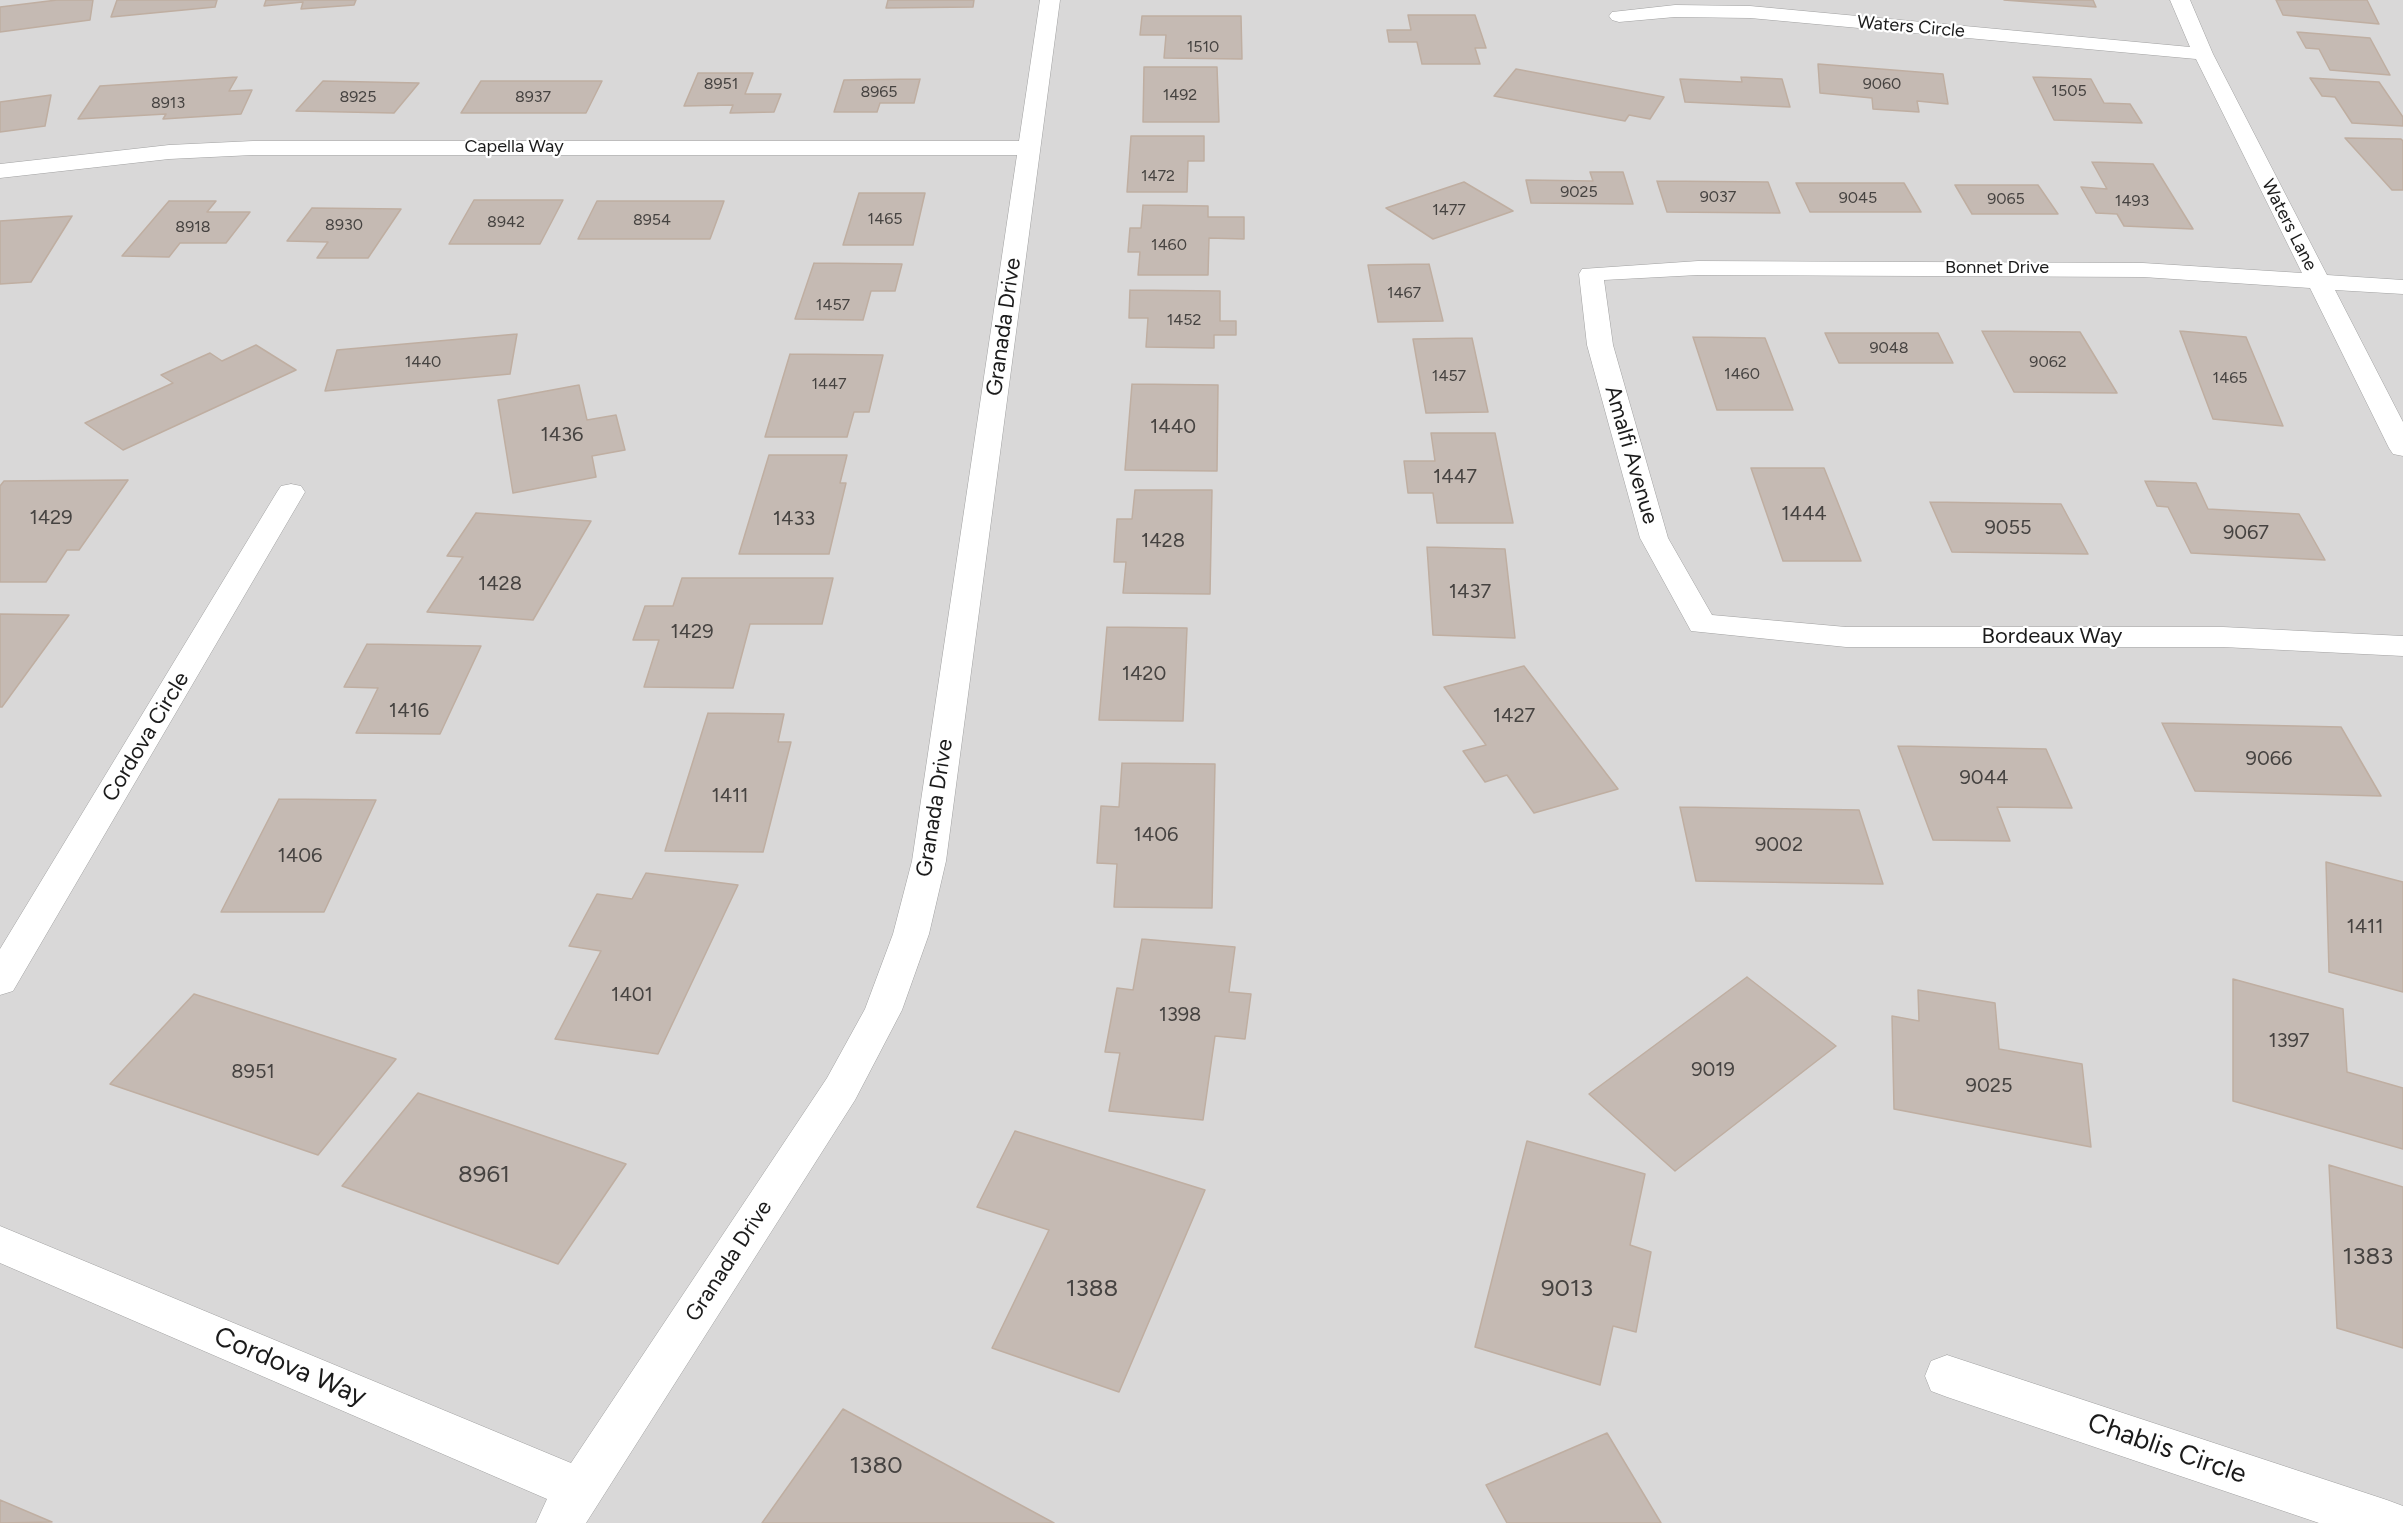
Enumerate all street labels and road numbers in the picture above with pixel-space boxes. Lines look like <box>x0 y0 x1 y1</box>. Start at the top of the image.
street label: Waters Circle <box>1856 12 1966 42</box>
street label: Capella Way <box>464 136 564 158</box>
street label: Waters Lane <box>2257 176 2321 274</box>
street label: Granada Drive <box>981 256 1027 398</box>
street label: Bonnet Drive <box>1945 257 2049 279</box>
street label: Amalfi Avenue <box>1599 383 1663 527</box>
street label: Bordeaux Way <box>1982 624 2122 650</box>
street label: Cordova Circle <box>97 667 195 807</box>
street label: Granada Drive <box>911 737 959 879</box>
street label: Granada Drive <box>680 1195 778 1327</box>
street label: Cordova Way <box>209 1320 371 1414</box>
street label: Chablis Circle <box>2083 1407 2251 1491</box>

